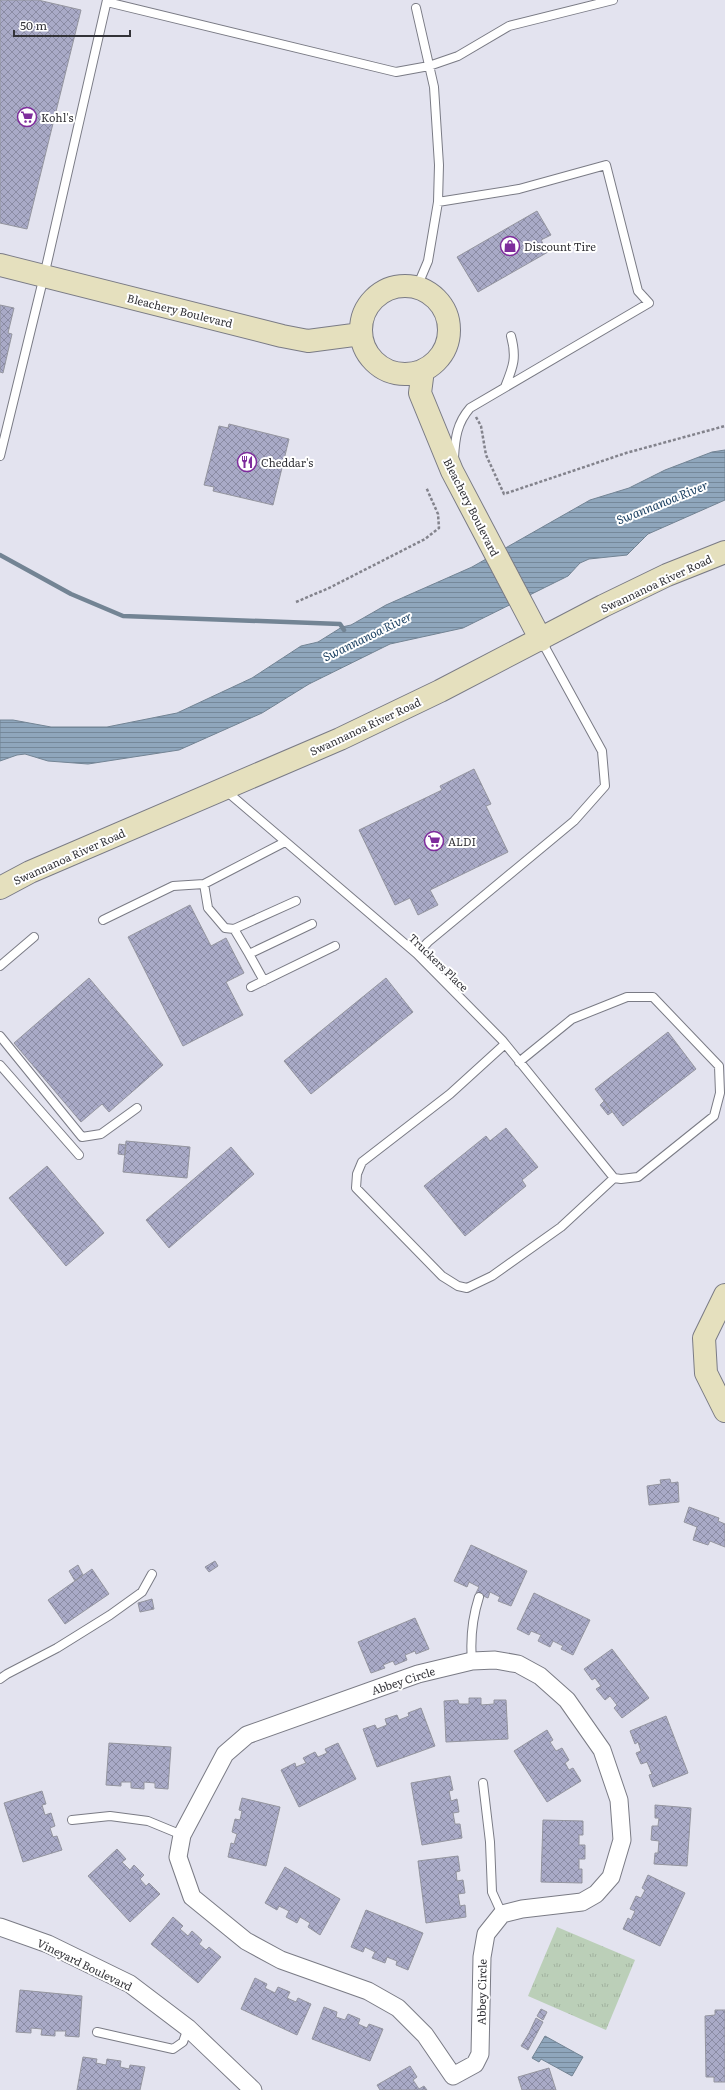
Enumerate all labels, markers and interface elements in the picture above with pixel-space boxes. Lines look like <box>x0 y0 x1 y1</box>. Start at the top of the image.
scale bar <box>14 12 130 38</box>
text: 50 m <box>20 16 47 34</box>
supermarket icon: Kohl's <box>16 106 38 128</box>
place label: Kohl's <box>41 109 74 125</box>
shop icon: Discount Tire <box>499 235 521 257</box>
place label: Discount Tire <box>524 238 596 254</box>
street label: Bleachery Boulevard <box>126 289 235 331</box>
restaurant icon: Cheddar's <box>236 451 258 473</box>
place label: Cheddar's <box>261 454 313 470</box>
street label: Bleachery Boulevard <box>440 455 504 559</box>
water label: Swannanoa River <box>614 475 711 529</box>
street label: Swannanoa River Road <box>598 550 714 616</box>
water label: Swannanoa River <box>319 606 415 665</box>
street label: Swannanoa River Road <box>307 693 423 759</box>
street label: Swannanoa River Road <box>11 824 128 888</box>
supermarket icon: ALDI <box>423 830 445 852</box>
place label: ALDI <box>448 833 476 849</box>
street label: Truckers Place <box>406 929 473 995</box>
street label: Abbey Circle <box>369 1662 437 1698</box>
street label: Vineyard Boulevard <box>35 1934 136 1994</box>
street label: Abbey Circle <box>472 1959 490 2025</box>

